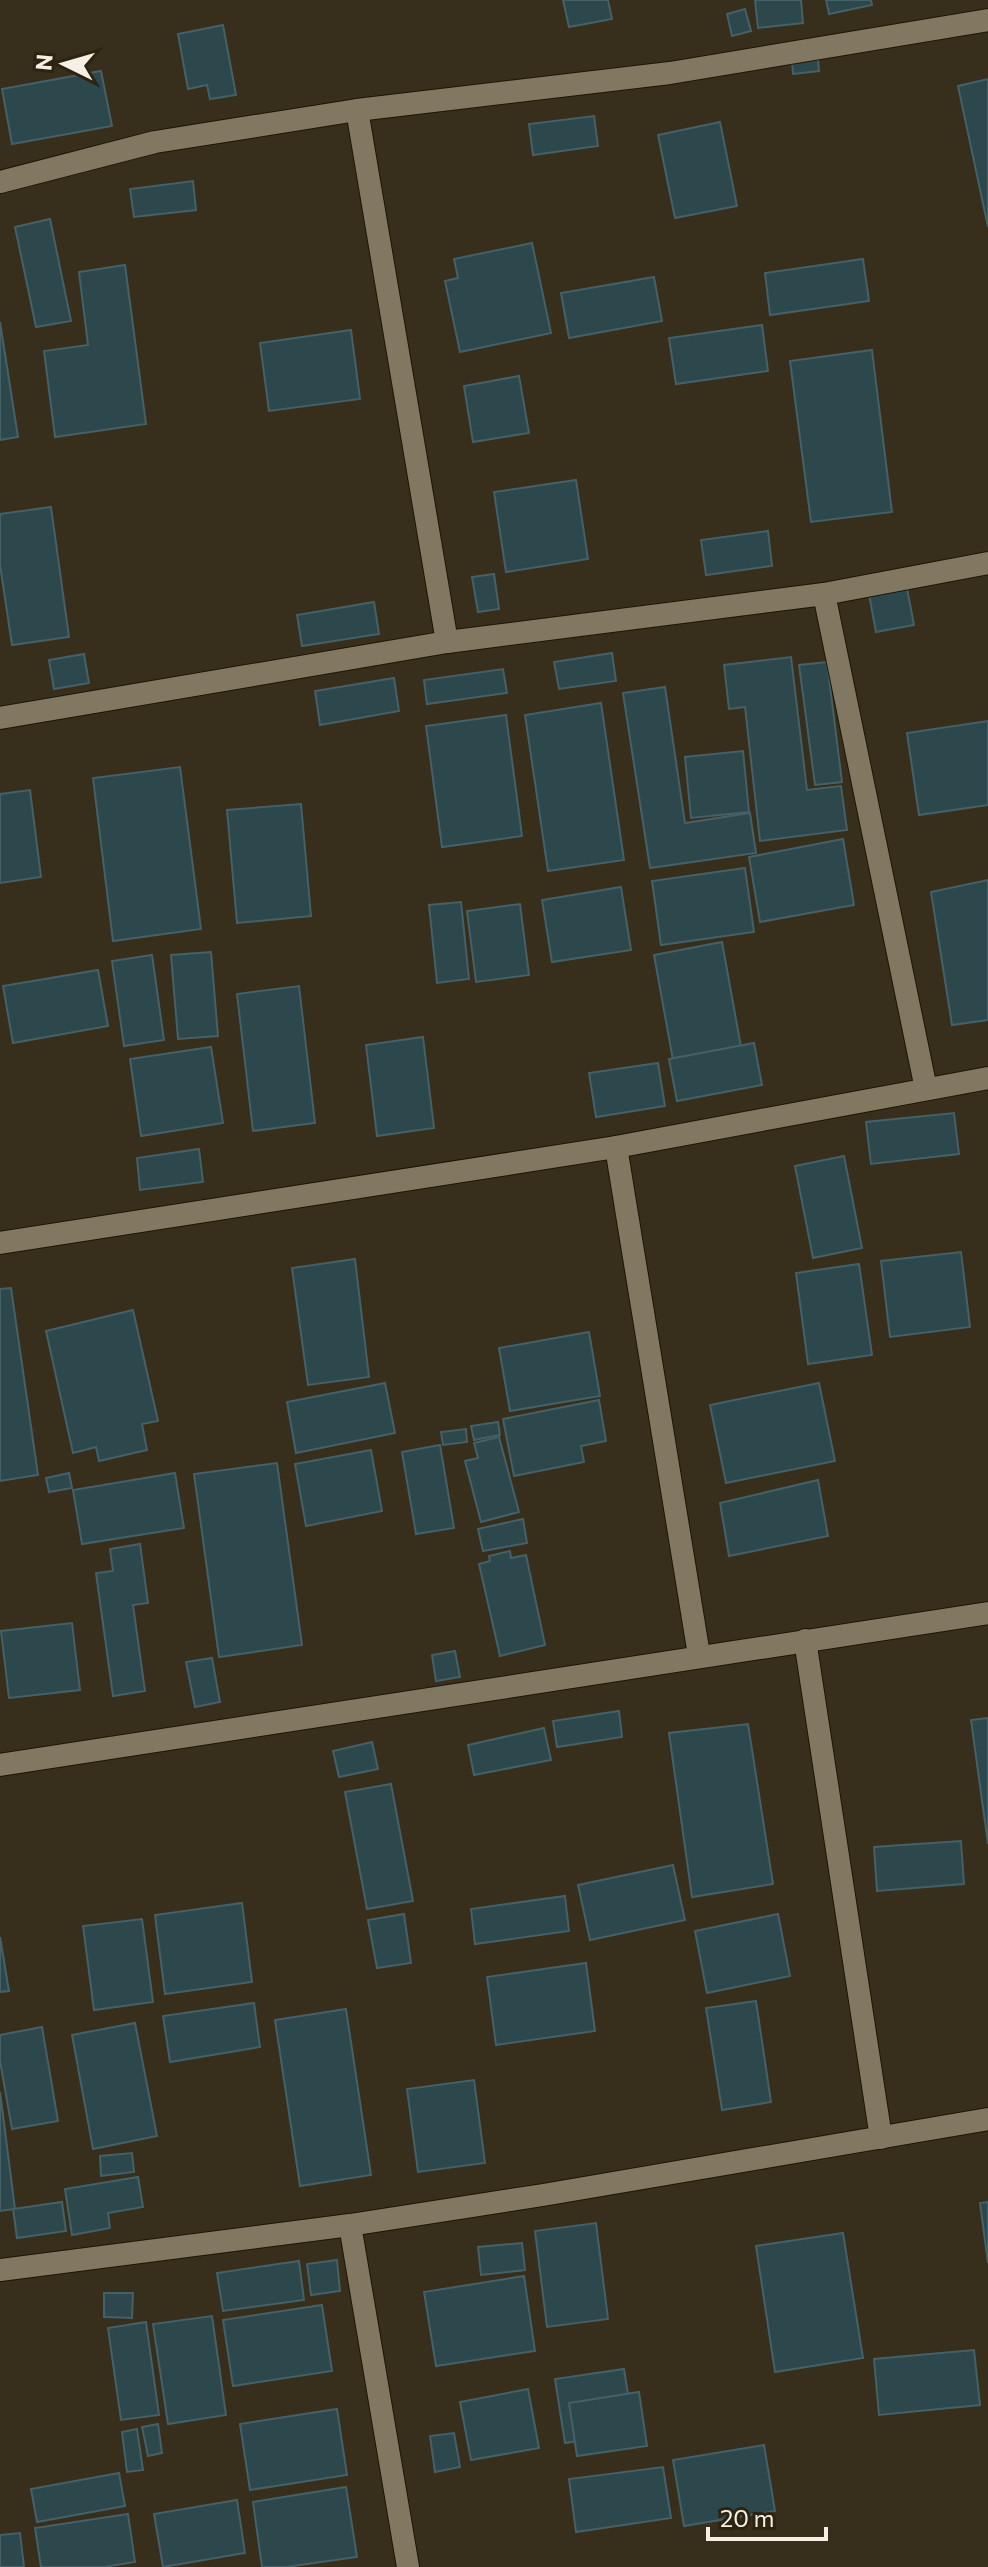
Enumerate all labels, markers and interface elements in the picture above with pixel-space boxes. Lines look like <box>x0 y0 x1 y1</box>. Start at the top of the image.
north arrow <box>24 24 104 104</box>
text: N <box>29 53 58 72</box>
scale bar <box>708 2491 826 2541</box>
text: 20 m <box>720 2503 774 2532</box>

